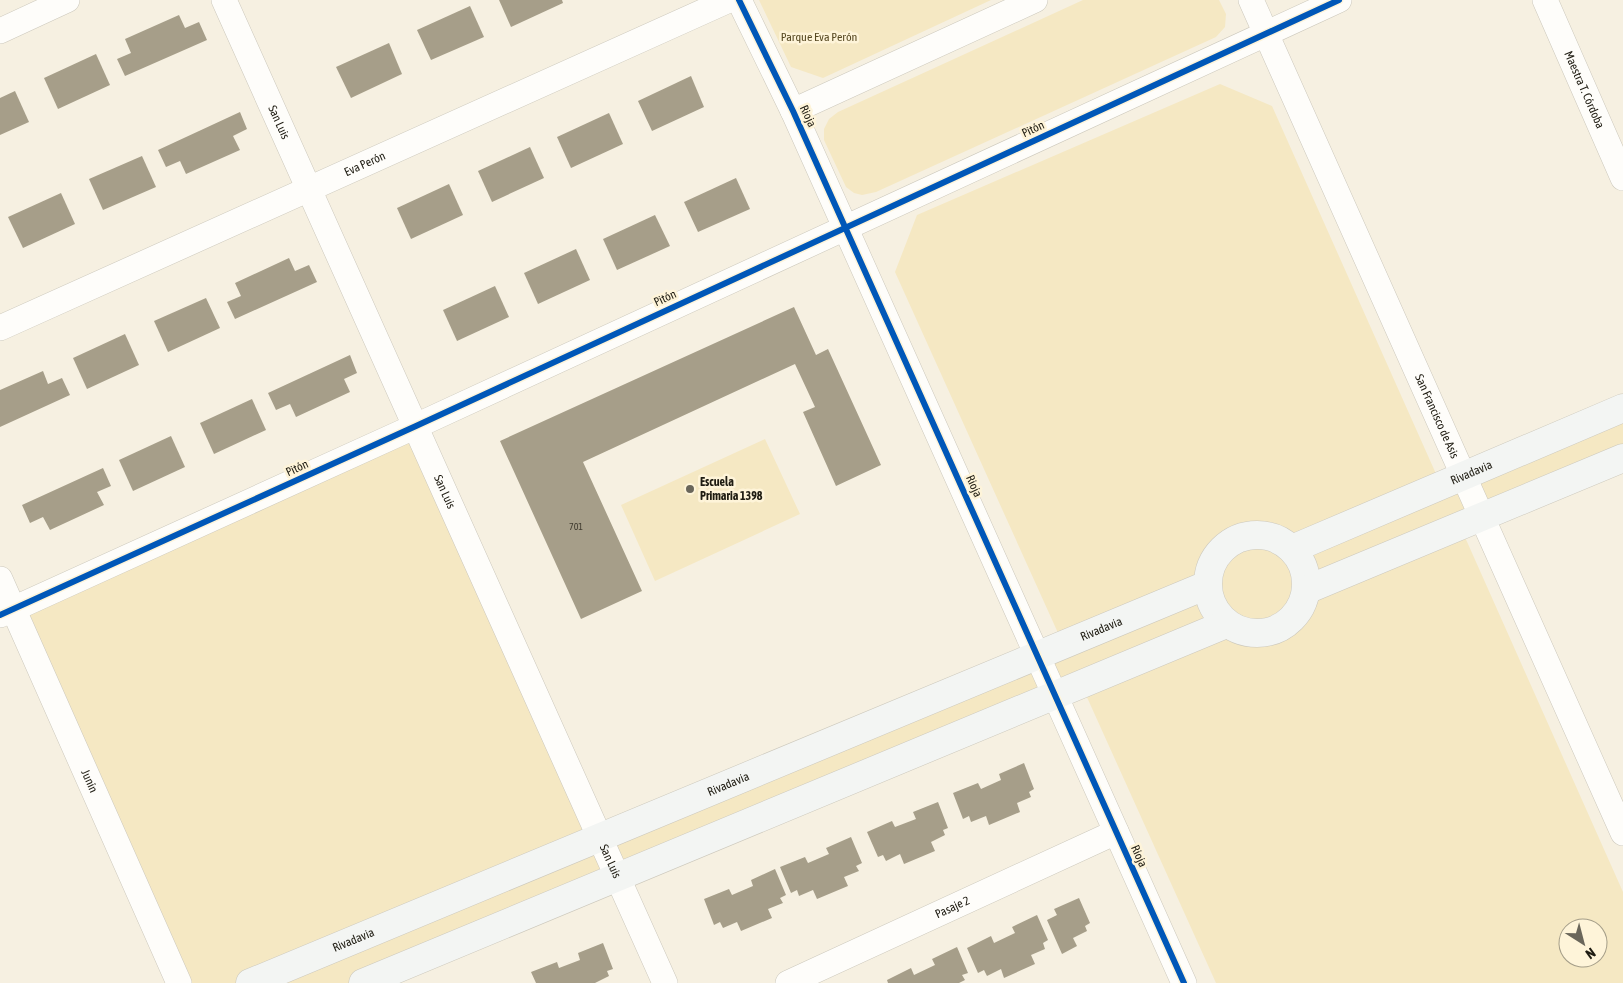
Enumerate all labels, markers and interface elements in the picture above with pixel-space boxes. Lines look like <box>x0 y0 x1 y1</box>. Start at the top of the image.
park label: Parque Eva Perón <box>781 30 857 44</box>
street label: Maestra T. Córdoba <box>1561 49 1607 131</box>
street label: San Luis <box>265 103 293 141</box>
street label: Rioja <box>797 103 819 129</box>
street label: Pitón <box>1020 118 1046 140</box>
street label: Eva Perón <box>342 149 387 179</box>
street label: Pitón <box>652 287 678 309</box>
street label: San Francisco de Asis <box>1412 372 1462 461</box>
street label: Pitón <box>284 457 310 479</box>
street label: Rivadavia <box>1449 458 1494 488</box>
street label: San Luis <box>431 473 458 511</box>
street label: Rioja <box>963 473 985 499</box>
place label: Escuela Primaria 1398 <box>700 475 763 503</box>
marker: Escuela Primaria 1398 <box>684 483 696 495</box>
house number: 701 <box>569 521 583 532</box>
street label: Rivadavia <box>1078 614 1124 644</box>
street label: Junín <box>78 767 101 795</box>
street label: Rivadavia <box>705 769 751 799</box>
street label: San Luis <box>597 842 624 880</box>
street label: Rioja <box>1128 843 1150 869</box>
street label: Pasaje 2 <box>933 893 972 921</box>
north arrow <box>1558 918 1608 968</box>
street label: Rivadavia <box>330 925 376 955</box>
text: N <box>1583 945 1599 962</box>

